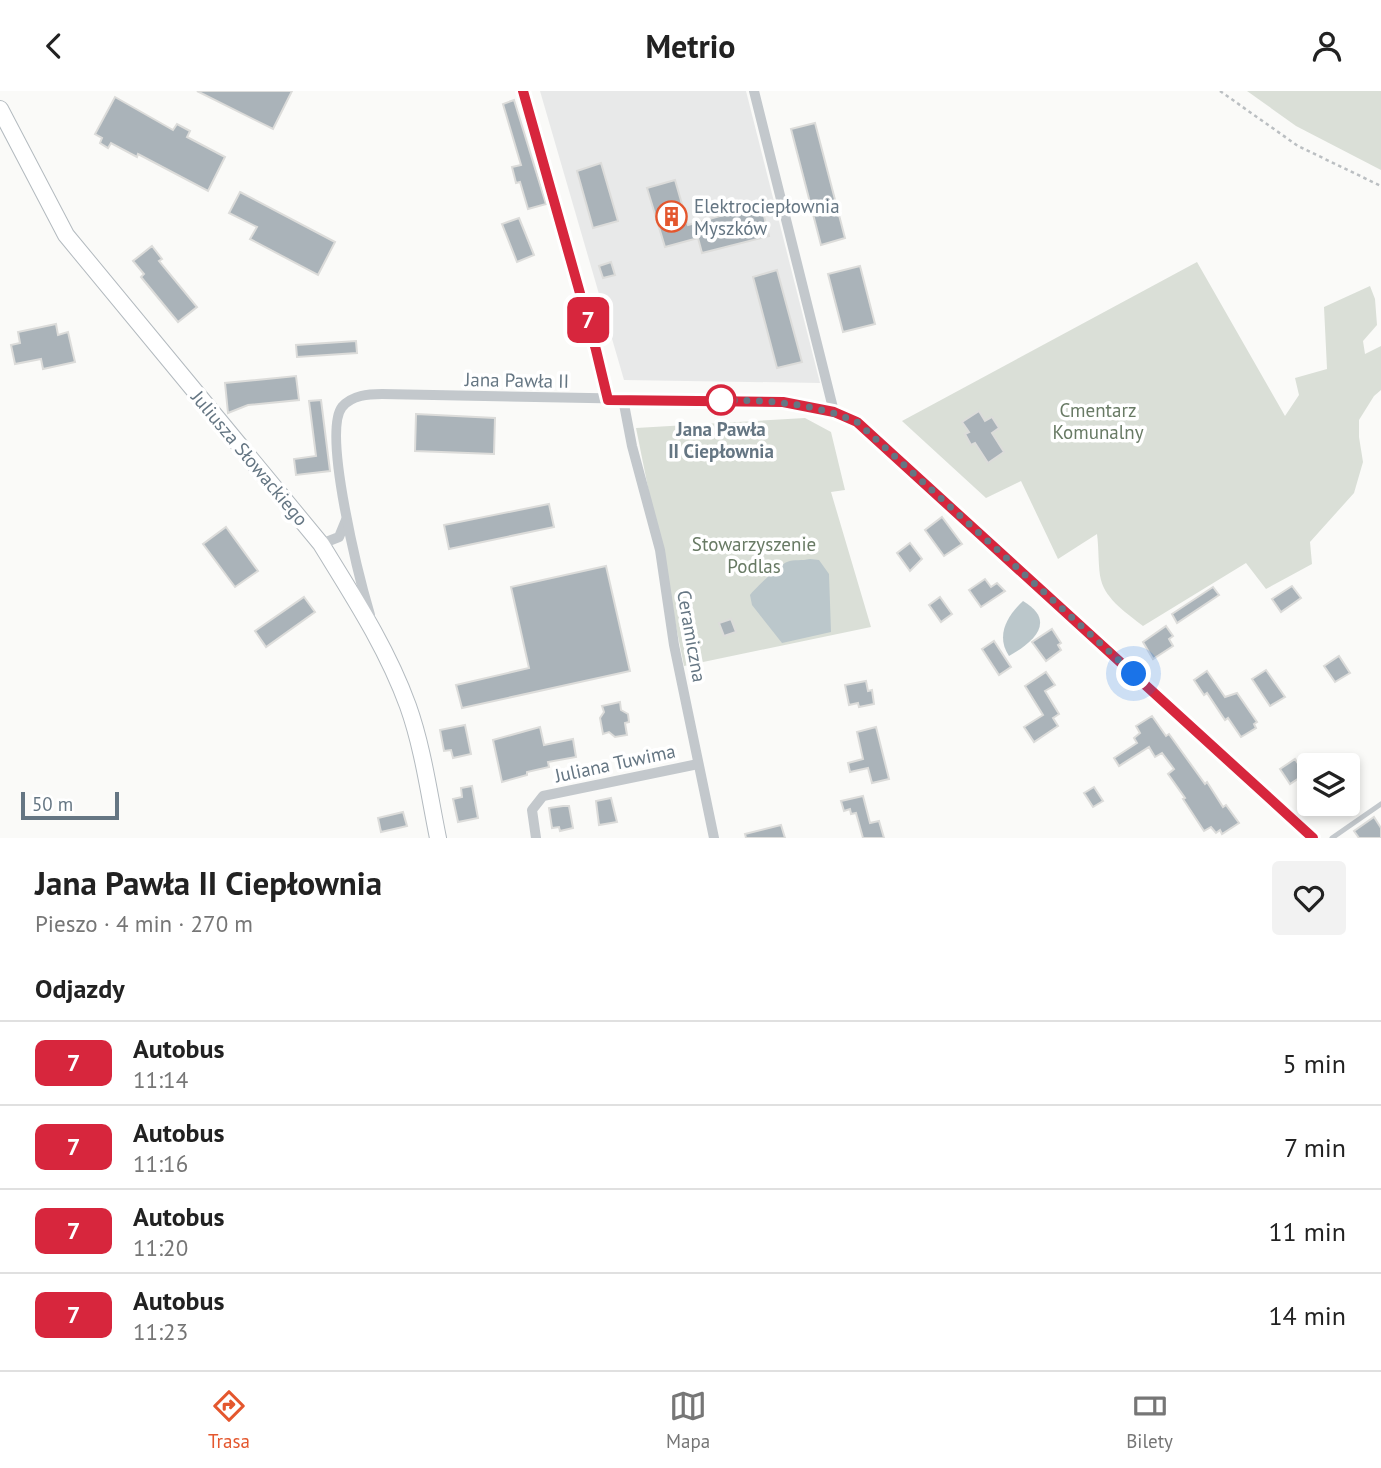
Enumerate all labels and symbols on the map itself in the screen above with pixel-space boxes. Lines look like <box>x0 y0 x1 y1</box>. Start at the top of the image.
place label: Elektrociepłownia Myszków <box>694 194 840 240</box>
building icon: Elektrociepłownia Myszków <box>654 200 688 234</box>
line badge: 7 <box>565 297 611 343</box>
street label: Jana Pawła II <box>464 367 569 393</box>
street label: Juliusza Słowackiego <box>186 385 314 531</box>
marker: Jana Pawła II Ciepłownia <box>706 385 736 415</box>
park label: Cmentarz Komunalny <box>1052 398 1144 444</box>
place label: Jana Pawła II Ciepłownia <box>668 417 774 463</box>
park label: Stowarzyszenie Podlas <box>692 532 816 578</box>
street label: Ceramiczna <box>672 588 712 684</box>
your location <box>1116 656 1151 691</box>
street label: Juliana Tuwima <box>551 738 678 788</box>
scale bar <box>21 789 119 821</box>

